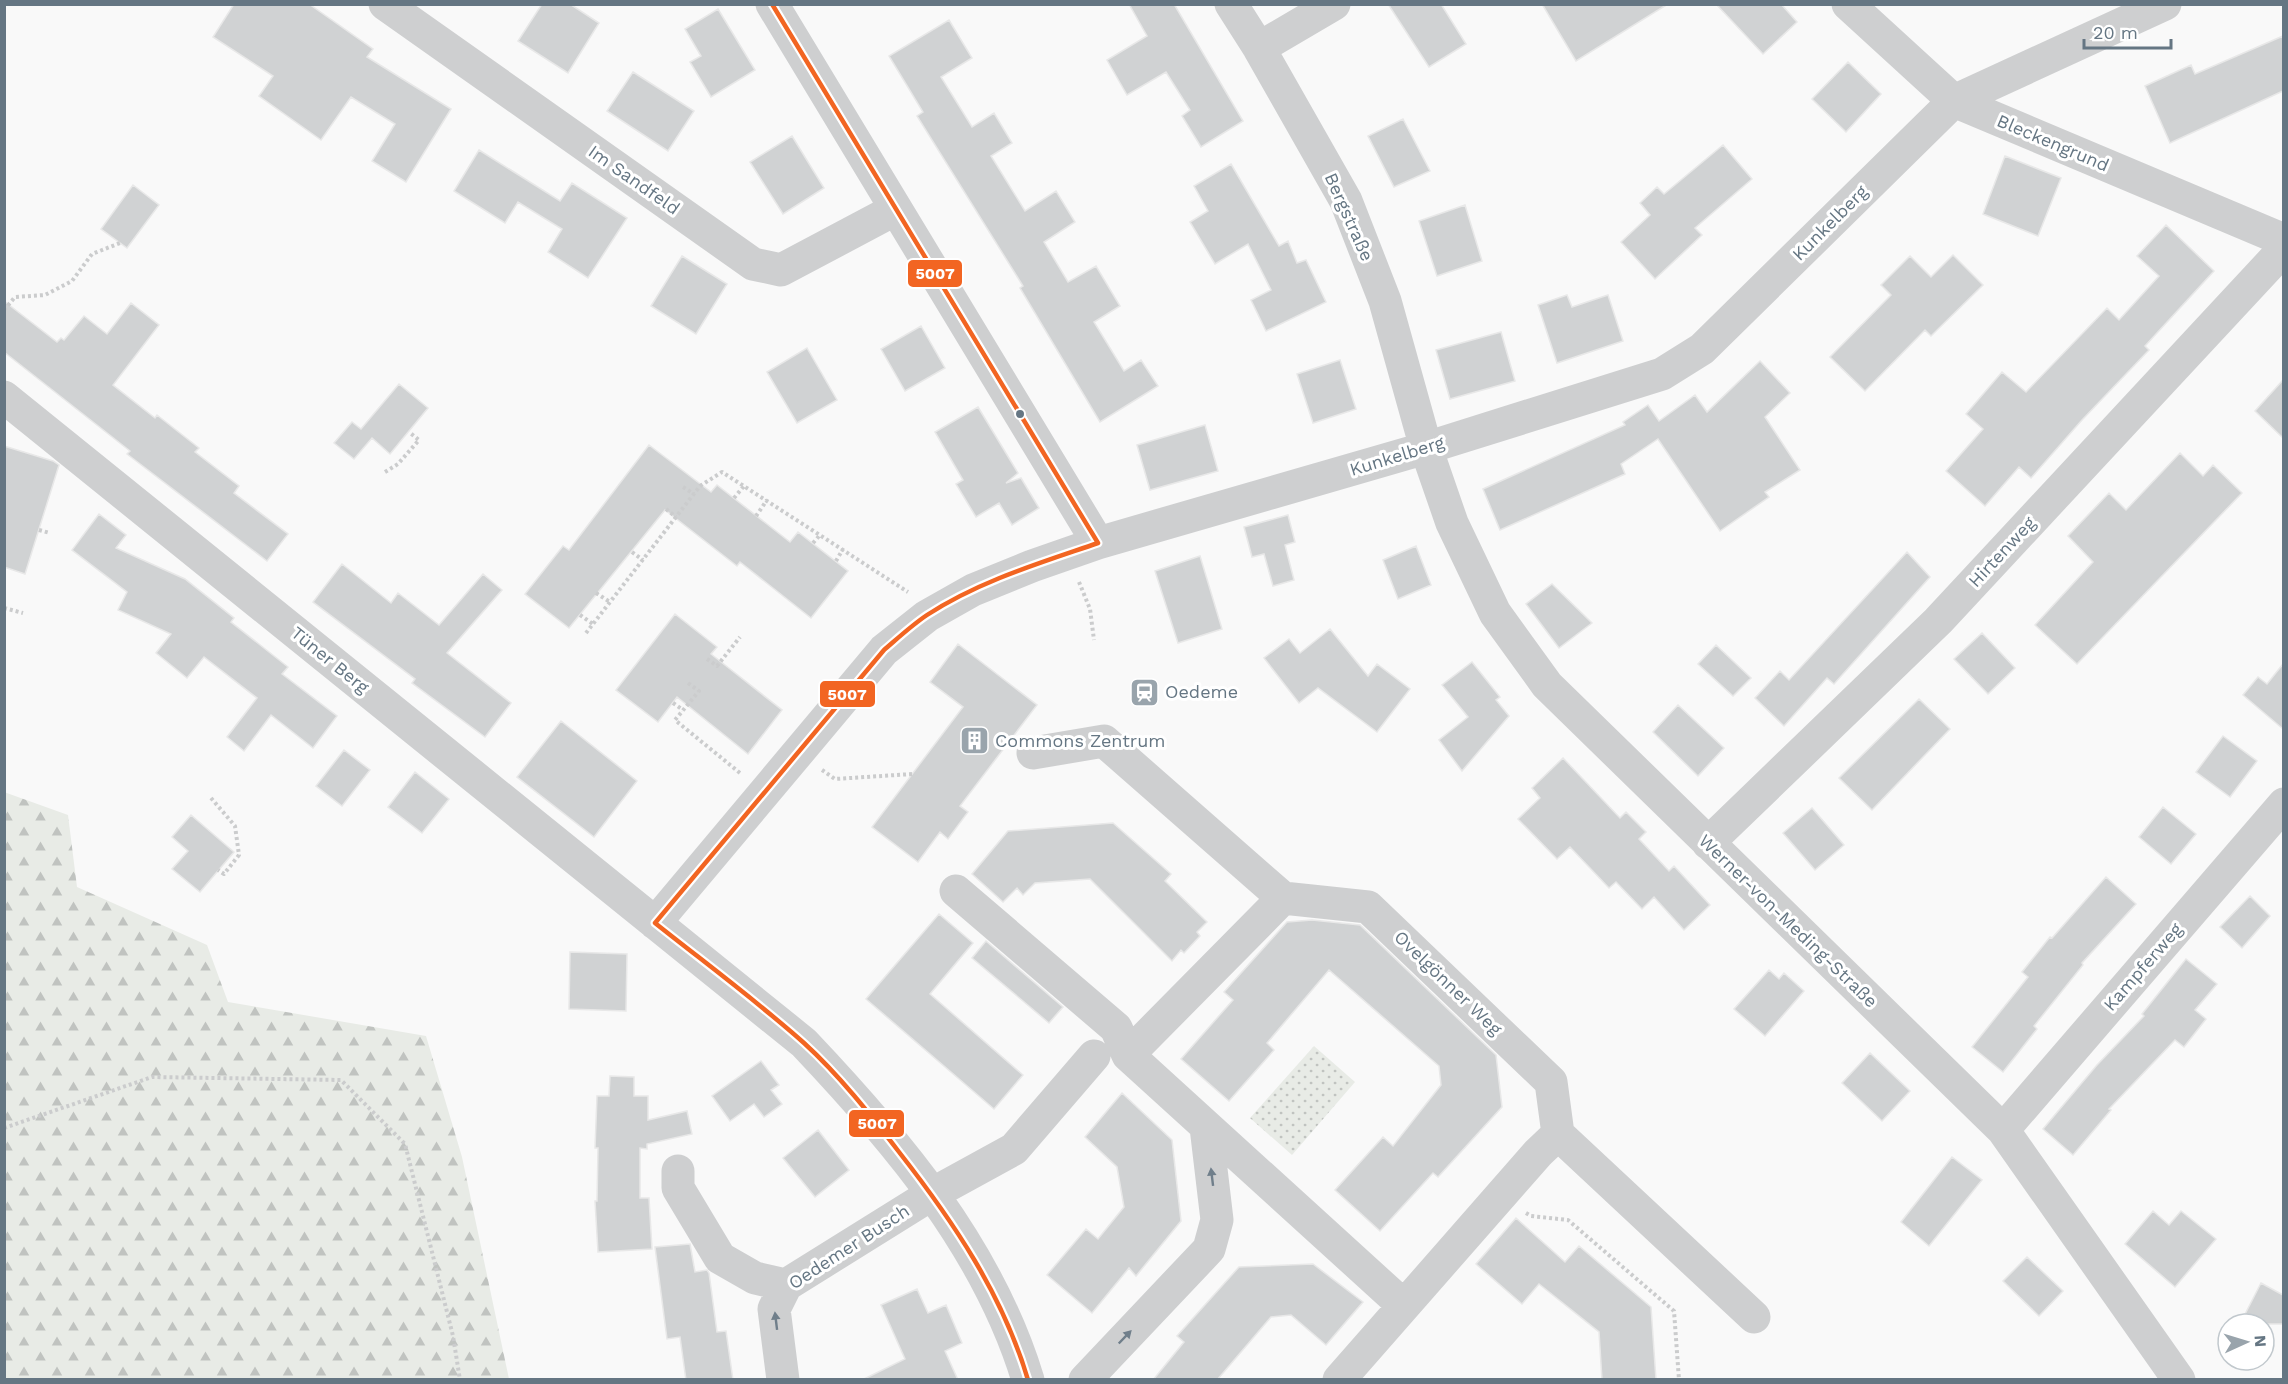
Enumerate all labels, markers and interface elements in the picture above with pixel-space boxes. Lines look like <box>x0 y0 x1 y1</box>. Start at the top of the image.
scale bar <box>2084 12 2171 50</box>
text: 20 m <box>2093 22 2138 43</box>
street label: Bleckengrund <box>1994 110 2112 176</box>
street label: Im Sandfeld <box>585 140 684 219</box>
street label: Bergstraße <box>1321 169 1378 264</box>
street label: Kunkelberg <box>1788 180 1872 265</box>
line badge: 5007 <box>907 259 963 288</box>
text: 5007 <box>915 264 955 283</box>
unlabelled marker <box>1014 408 1026 420</box>
street label: Kunkelberg <box>1347 431 1447 480</box>
street label: Hirtenweg <box>1964 512 2040 591</box>
street label: Tüner Berg <box>287 622 374 698</box>
station icon: Oedeme <box>1128 676 1160 708</box>
line badge: 5007 <box>819 680 876 708</box>
place label: Oedeme <box>1165 681 1238 702</box>
text: 5007 <box>827 685 867 704</box>
building icon: Commons Zentrum <box>958 725 990 757</box>
place label: Commons Zentrum <box>995 730 1165 751</box>
street label: Werner-von-Meding-Straße <box>1695 830 1882 1012</box>
street label: Kampferweg <box>2099 918 2187 1015</box>
street label: Ovelgönner Weg <box>1390 926 1507 1039</box>
line badge: 5007 <box>848 1109 905 1138</box>
text: 5007 <box>857 1114 897 1133</box>
one-way arrow <box>1207 1167 1217 1186</box>
street label: Oedemer Busch <box>784 1200 913 1293</box>
one-way arrow <box>771 1312 780 1331</box>
north arrow <box>2216 1312 2276 1372</box>
one-way arrow <box>1118 1330 1131 1345</box>
text: N <box>2251 1334 2270 1348</box>

